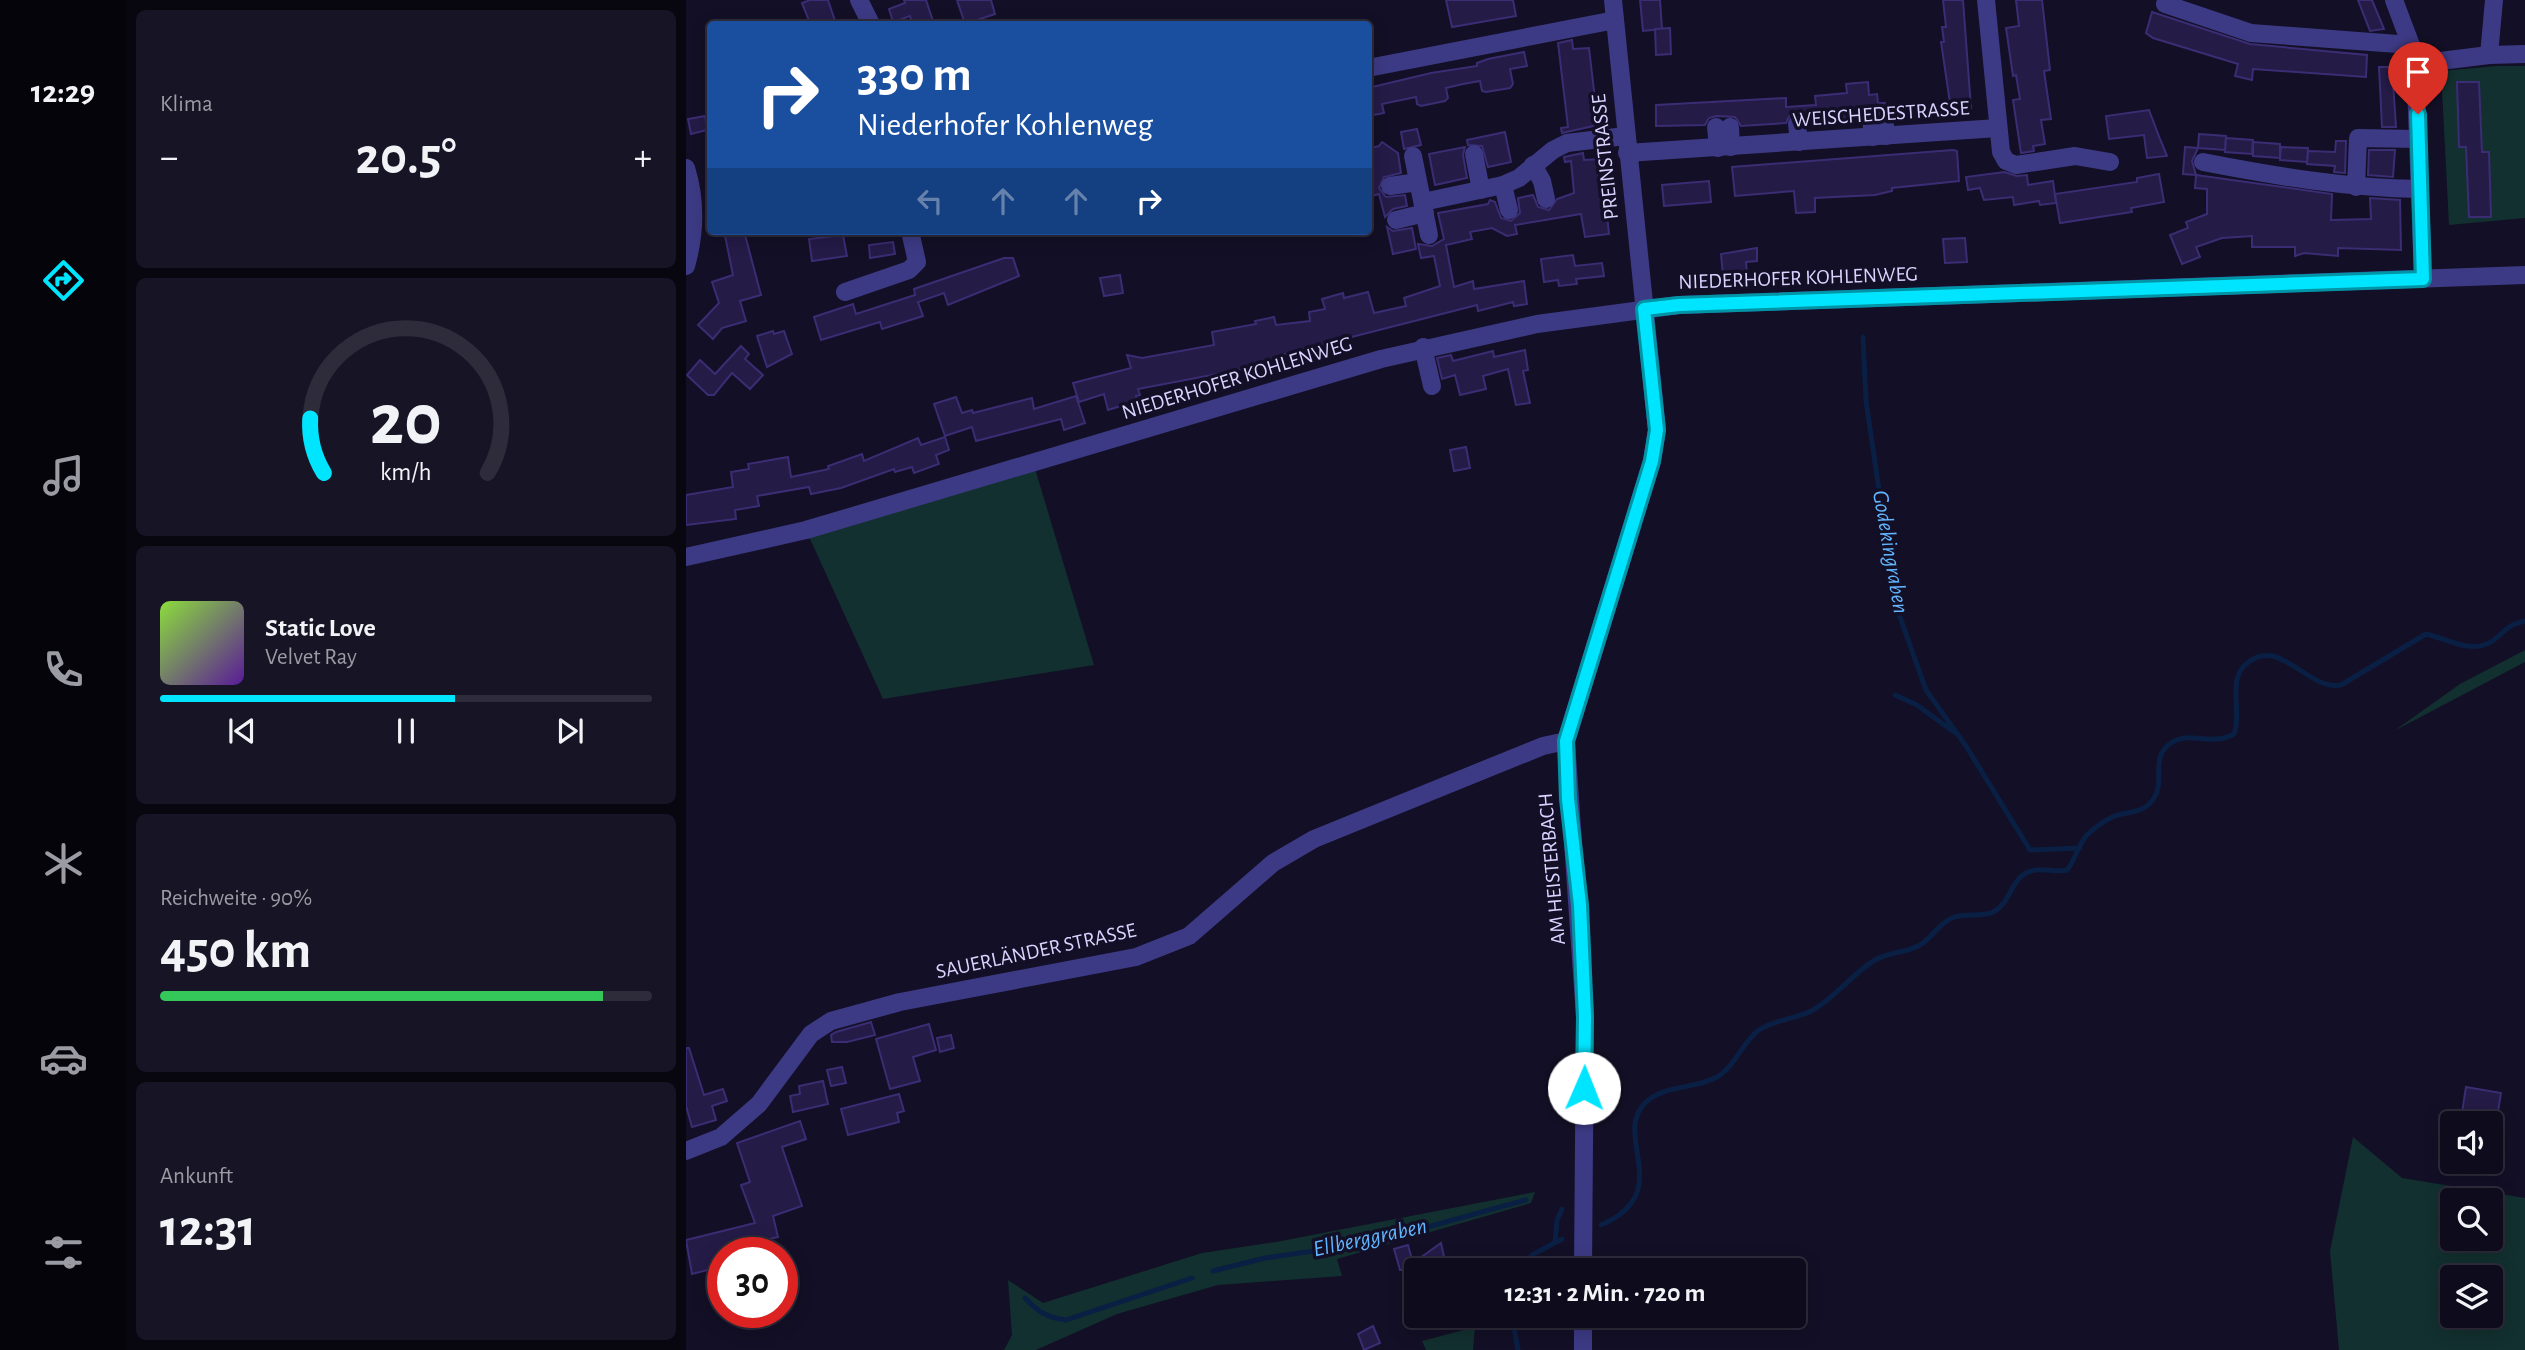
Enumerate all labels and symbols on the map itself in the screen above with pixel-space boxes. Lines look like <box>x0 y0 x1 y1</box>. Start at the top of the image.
pin <box>2388 42 2448 114</box>
street label: PREINSTRASSE <box>1588 93 1622 221</box>
street label: WEISCHEDESTRASSE <box>1792 97 1970 131</box>
street label: NIEDERHOFER KOHLENWEG <box>1678 263 1918 293</box>
street label: NIEDERHOFER KOHLENWEG <box>1119 333 1355 423</box>
water label: Godekingraben <box>1868 489 1912 615</box>
street label: AM HEISTERBACH <box>1535 792 1569 946</box>
street label: SAUERLÄNDER STRASSE <box>934 919 1138 983</box>
position arrow <box>1547 1051 1621 1125</box>
water label: Ellberggraben <box>1311 1215 1429 1261</box>
speed limit sign: 30 <box>707 1237 798 1328</box>

